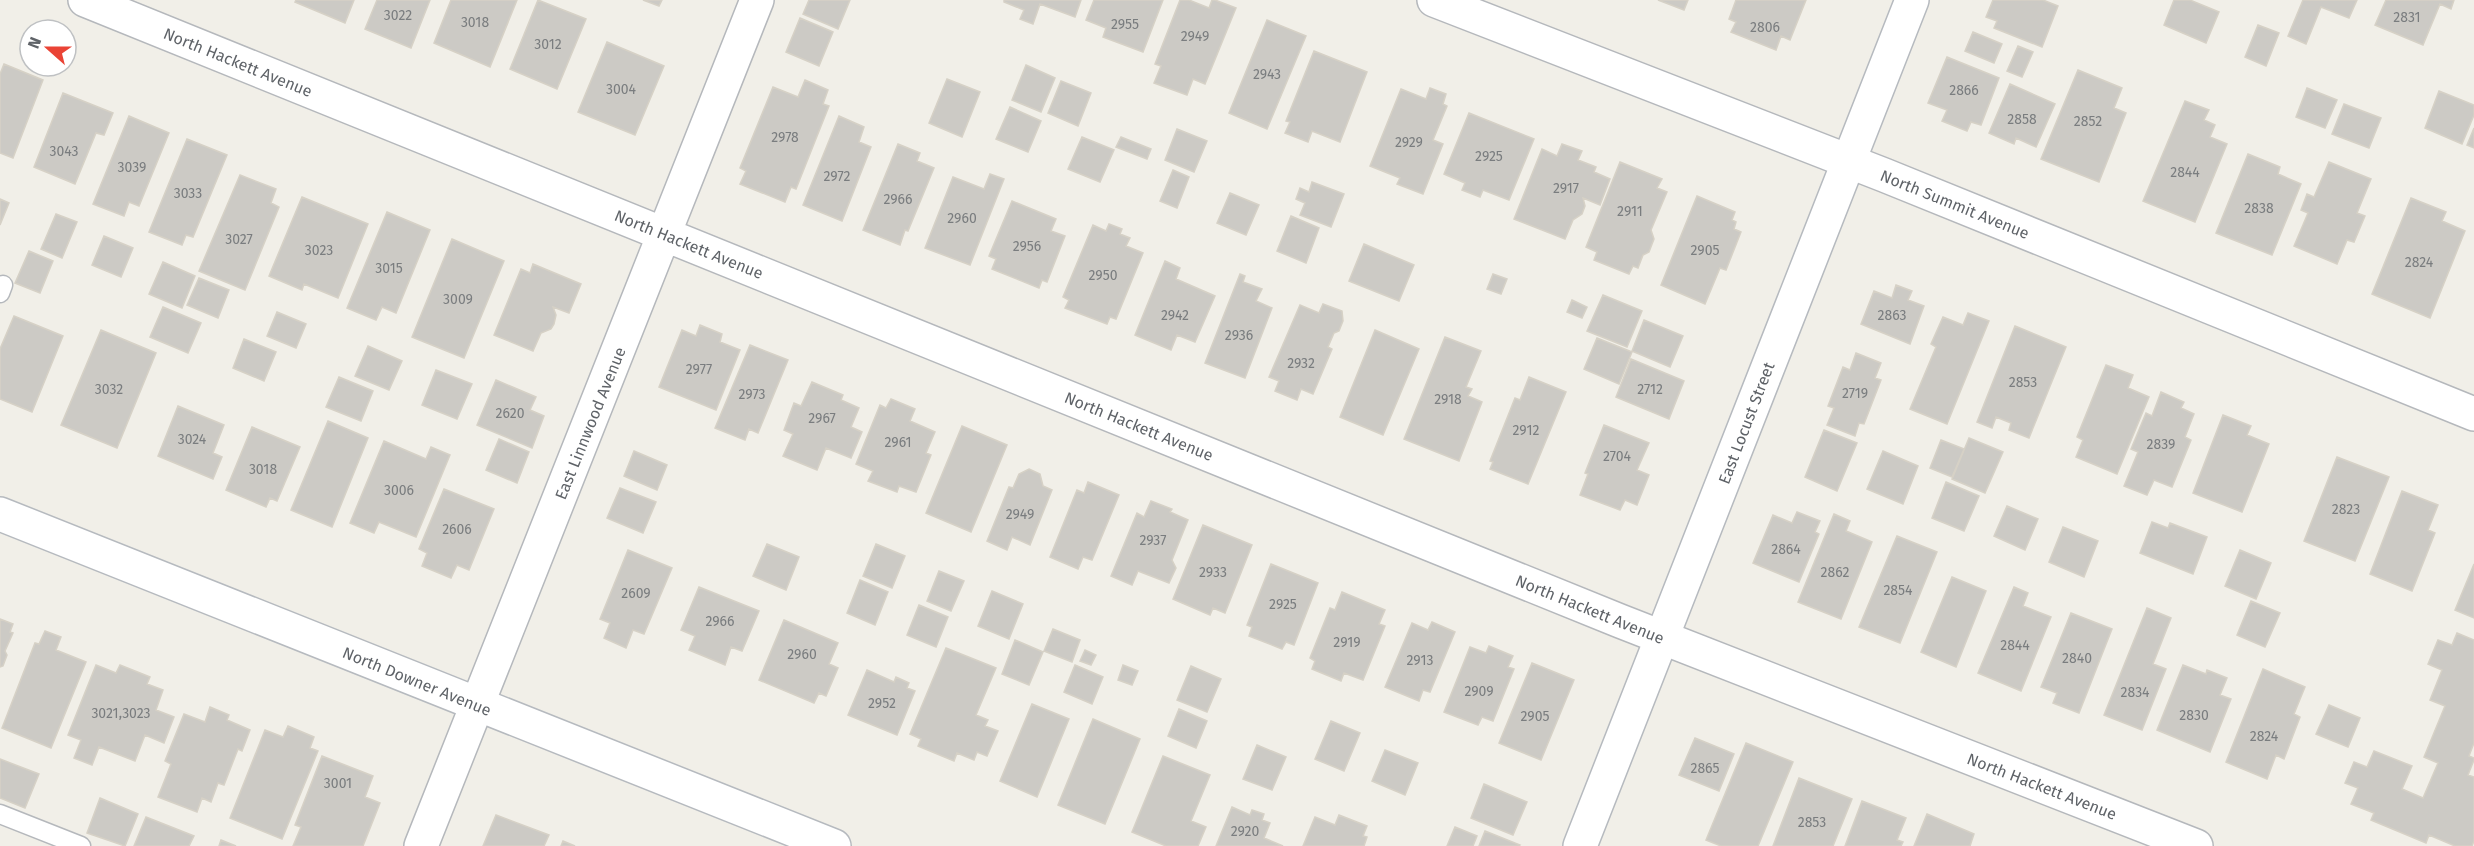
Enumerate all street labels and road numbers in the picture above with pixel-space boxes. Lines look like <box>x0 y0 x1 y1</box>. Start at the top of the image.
street label: North Hackett Avenue <box>161 24 315 101</box>
street label: North Summit Avenue <box>1878 166 2032 243</box>
street label: North Hackett Avenue <box>612 206 766 283</box>
street label: East Linnwood Avenue <box>551 344 630 502</box>
street label: East Locust Street <box>1714 359 1779 487</box>
street label: North Hackett Avenue <box>1062 388 1216 465</box>
street label: North Hackett Avenue <box>1513 571 1667 648</box>
street label: North Downer Avenue <box>340 643 494 720</box>
street label: North Hackett Avenue <box>1964 749 2119 824</box>

